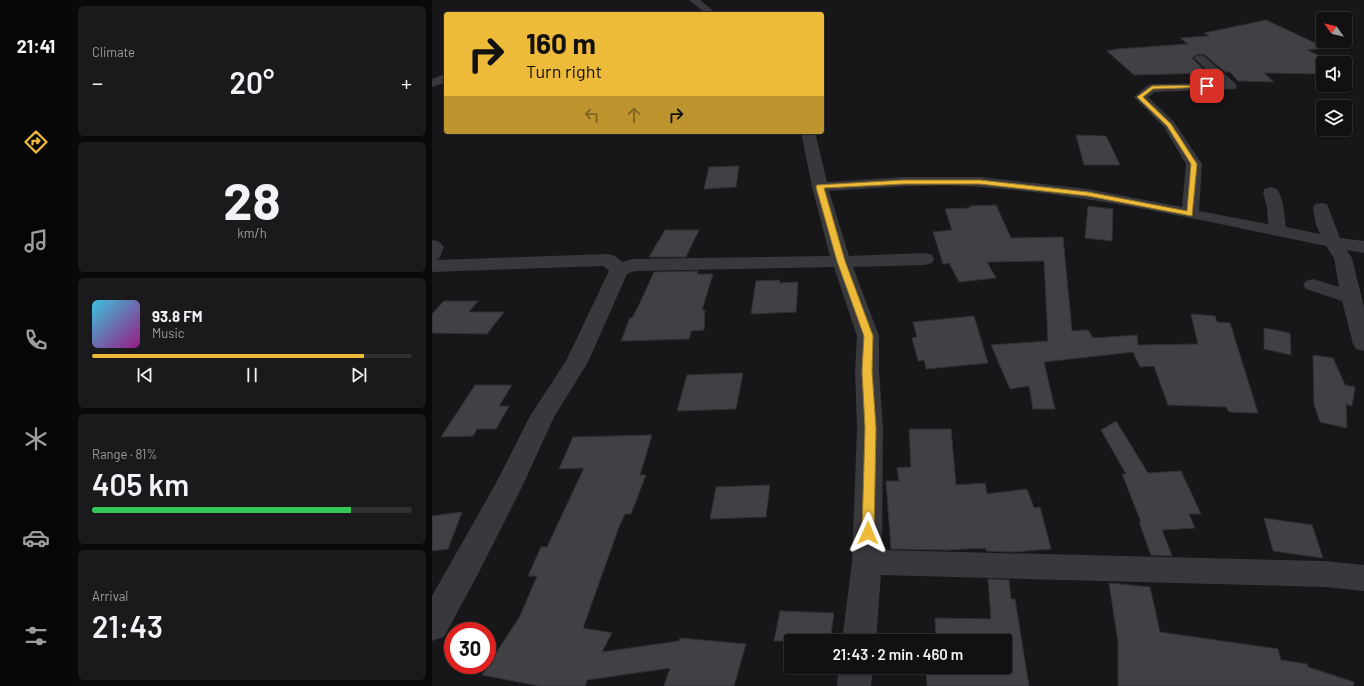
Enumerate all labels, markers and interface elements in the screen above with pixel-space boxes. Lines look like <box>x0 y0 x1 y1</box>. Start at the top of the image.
north arrow <box>1316 12 1352 48</box>
map controls <box>1316 12 1352 136</box>
text: 160 m <box>526 26 596 60</box>
icon: right <box>460 28 512 80</box>
text: 21:41 <box>17 35 55 57</box>
text: Climate <box>92 44 135 60</box>
button: sound <box>1316 56 1352 92</box>
text: Turn right <box>526 60 602 82</box>
text: 20° <box>230 64 274 100</box>
text: − <box>92 69 103 95</box>
text: + <box>401 69 412 95</box>
pin <box>1190 69 1224 103</box>
icon: arrive <box>1196 75 1218 97</box>
button: layers <box>1316 100 1352 136</box>
icon: left <box>581 104 603 126</box>
icon: ahead <box>623 104 645 126</box>
icon: right <box>665 104 687 126</box>
icon: directions <box>22 128 50 156</box>
text: 28 <box>223 168 281 230</box>
text: km/h <box>237 225 267 241</box>
icon: music <box>22 227 50 255</box>
text: 93.8 FM <box>152 307 202 325</box>
text: Music <box>152 325 185 341</box>
icon: phone <box>22 326 50 354</box>
icon: previous <box>134 364 156 386</box>
icon: pause <box>241 364 263 386</box>
icon: next <box>348 364 370 386</box>
icon: climate <box>22 425 50 453</box>
text: Range · 81% <box>92 446 157 462</box>
text: 405 km <box>92 466 189 502</box>
position arrow <box>847 512 889 554</box>
icon: car <box>22 524 50 552</box>
text: Arrival <box>92 588 128 604</box>
text: 21:43 <box>92 608 163 644</box>
icon: filters <box>22 622 50 650</box>
speed limit sign: 30 <box>444 622 496 674</box>
text: 21:43 · 2 min · 460 m <box>833 645 963 663</box>

